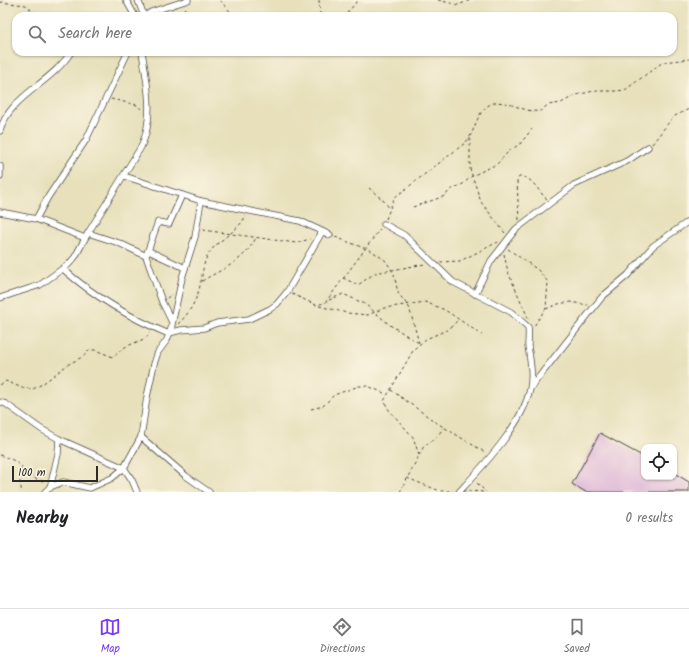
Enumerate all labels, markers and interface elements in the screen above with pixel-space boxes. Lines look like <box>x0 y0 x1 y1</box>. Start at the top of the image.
search box <box>12 12 677 56</box>
text: Search here <box>58 22 132 46</box>
icon: search <box>26 23 48 45</box>
map controls <box>641 444 677 480</box>
button: locate <box>641 444 677 480</box>
scale bar <box>12 464 98 483</box>
text: 100 m <box>18 464 46 482</box>
text: Nearby <box>16 505 68 532</box>
text: 0 results <box>626 508 673 529</box>
tab: Map <box>99 616 121 658</box>
tab: Directions <box>320 616 365 658</box>
tab: Saved <box>564 616 590 658</box>

